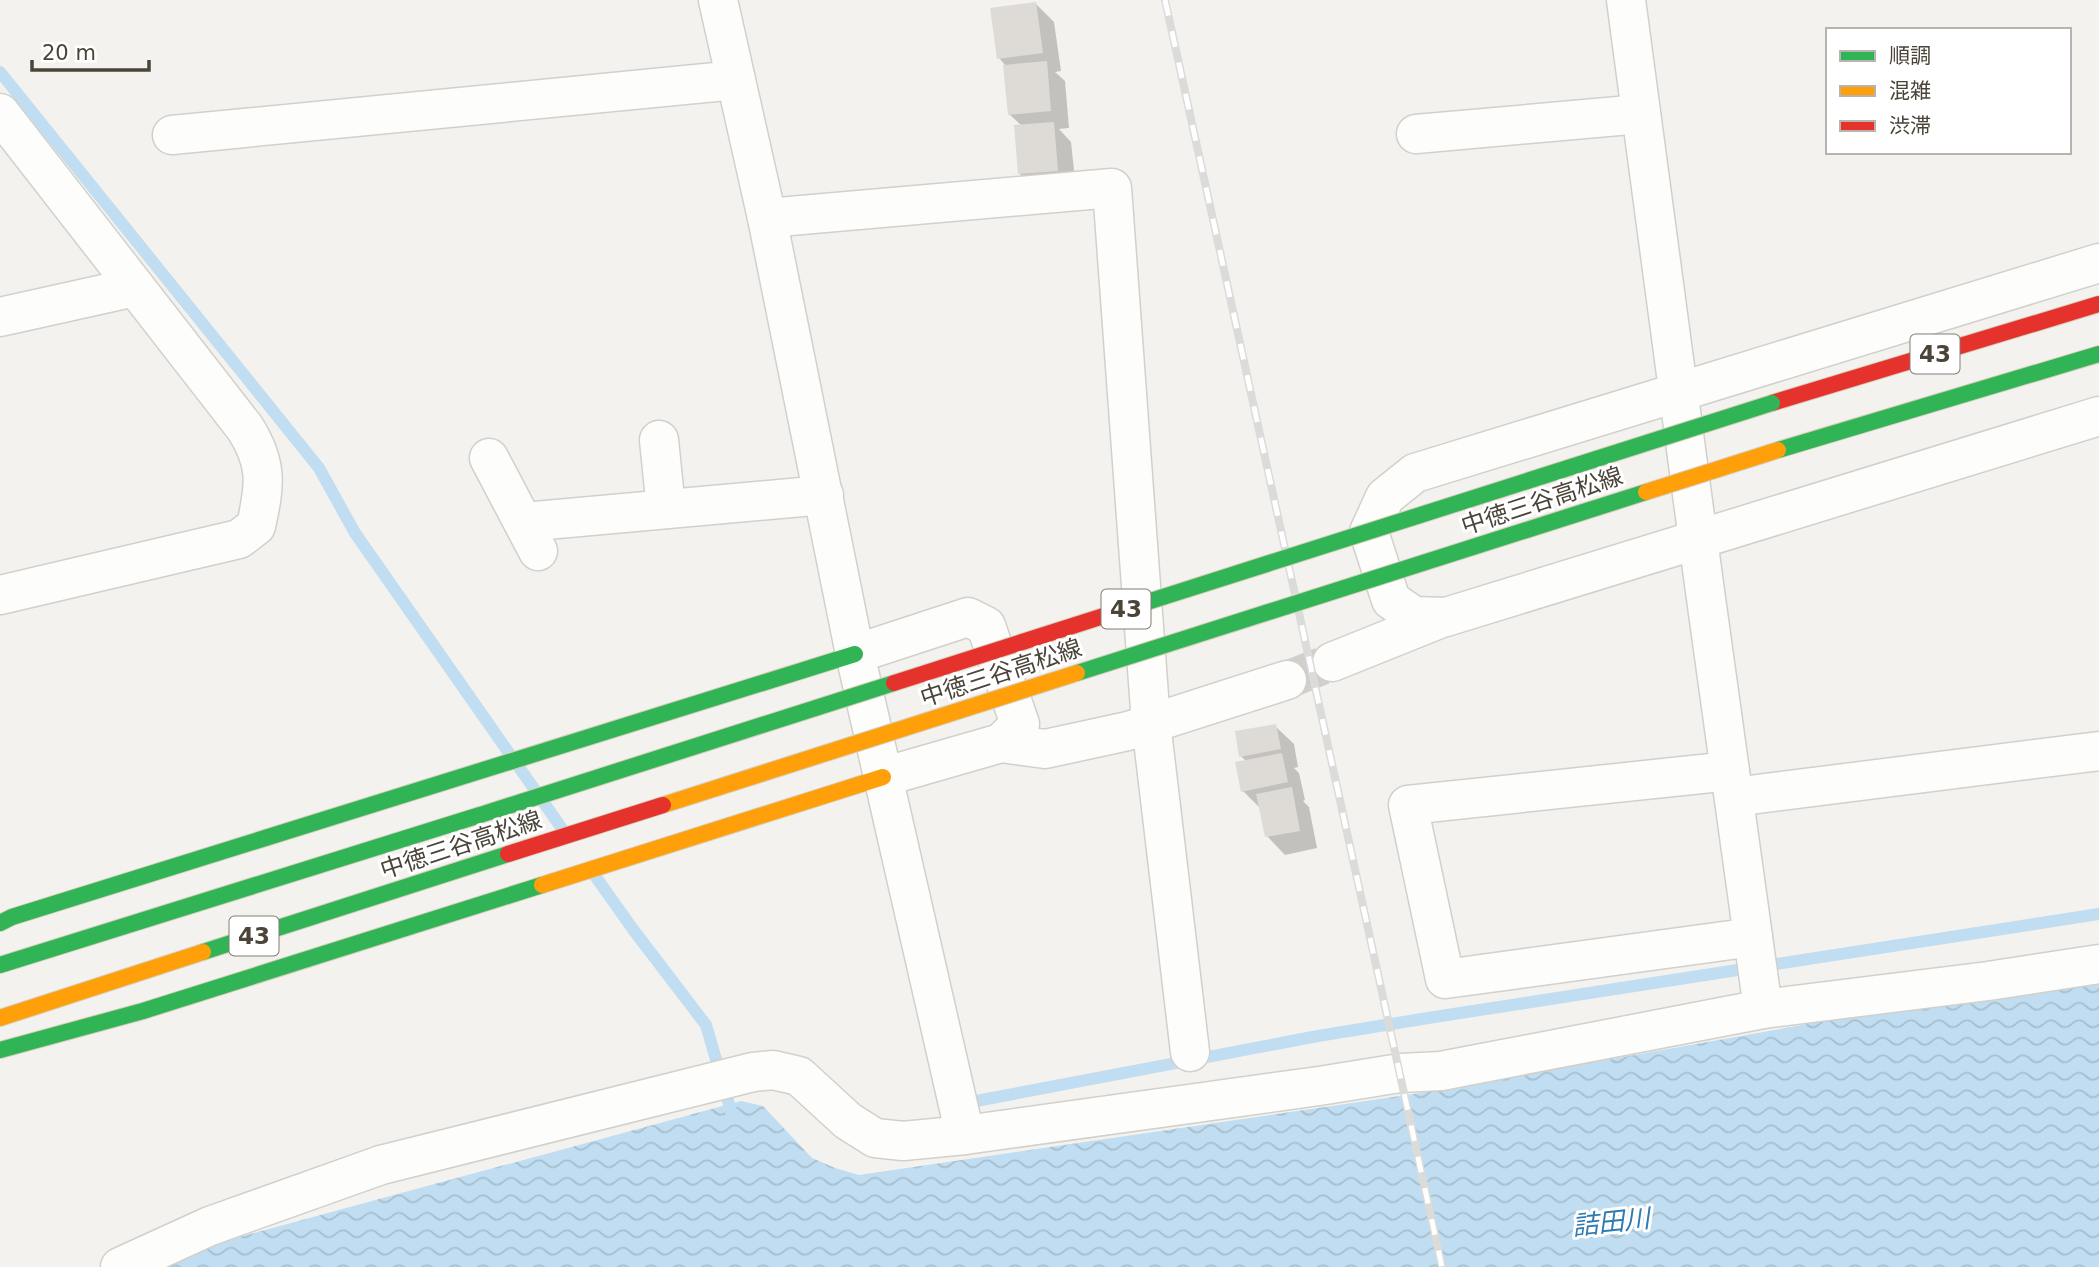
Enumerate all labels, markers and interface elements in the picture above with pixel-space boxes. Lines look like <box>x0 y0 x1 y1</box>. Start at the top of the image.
scale bar <box>32 28 149 72</box>
legend <box>1826 28 2071 154</box>
text: 20 m <box>42 41 96 65</box>
text: 順調 <box>1889 44 1931 68</box>
text: 混雑 <box>1889 79 1931 103</box>
text: 渋滞 <box>1889 114 1931 138</box>
road number: 43 <box>1910 334 1960 374</box>
street label: 中徳三谷高松線 <box>1458 462 1626 540</box>
road number: 43 <box>1102 590 1150 628</box>
street label: 中徳三谷高松線 <box>917 634 1085 712</box>
street label: 中徳三谷高松線 <box>377 806 545 884</box>
road number: 43 <box>230 917 278 956</box>
water label: 詰田川 <box>1571 1203 1654 1241</box>

